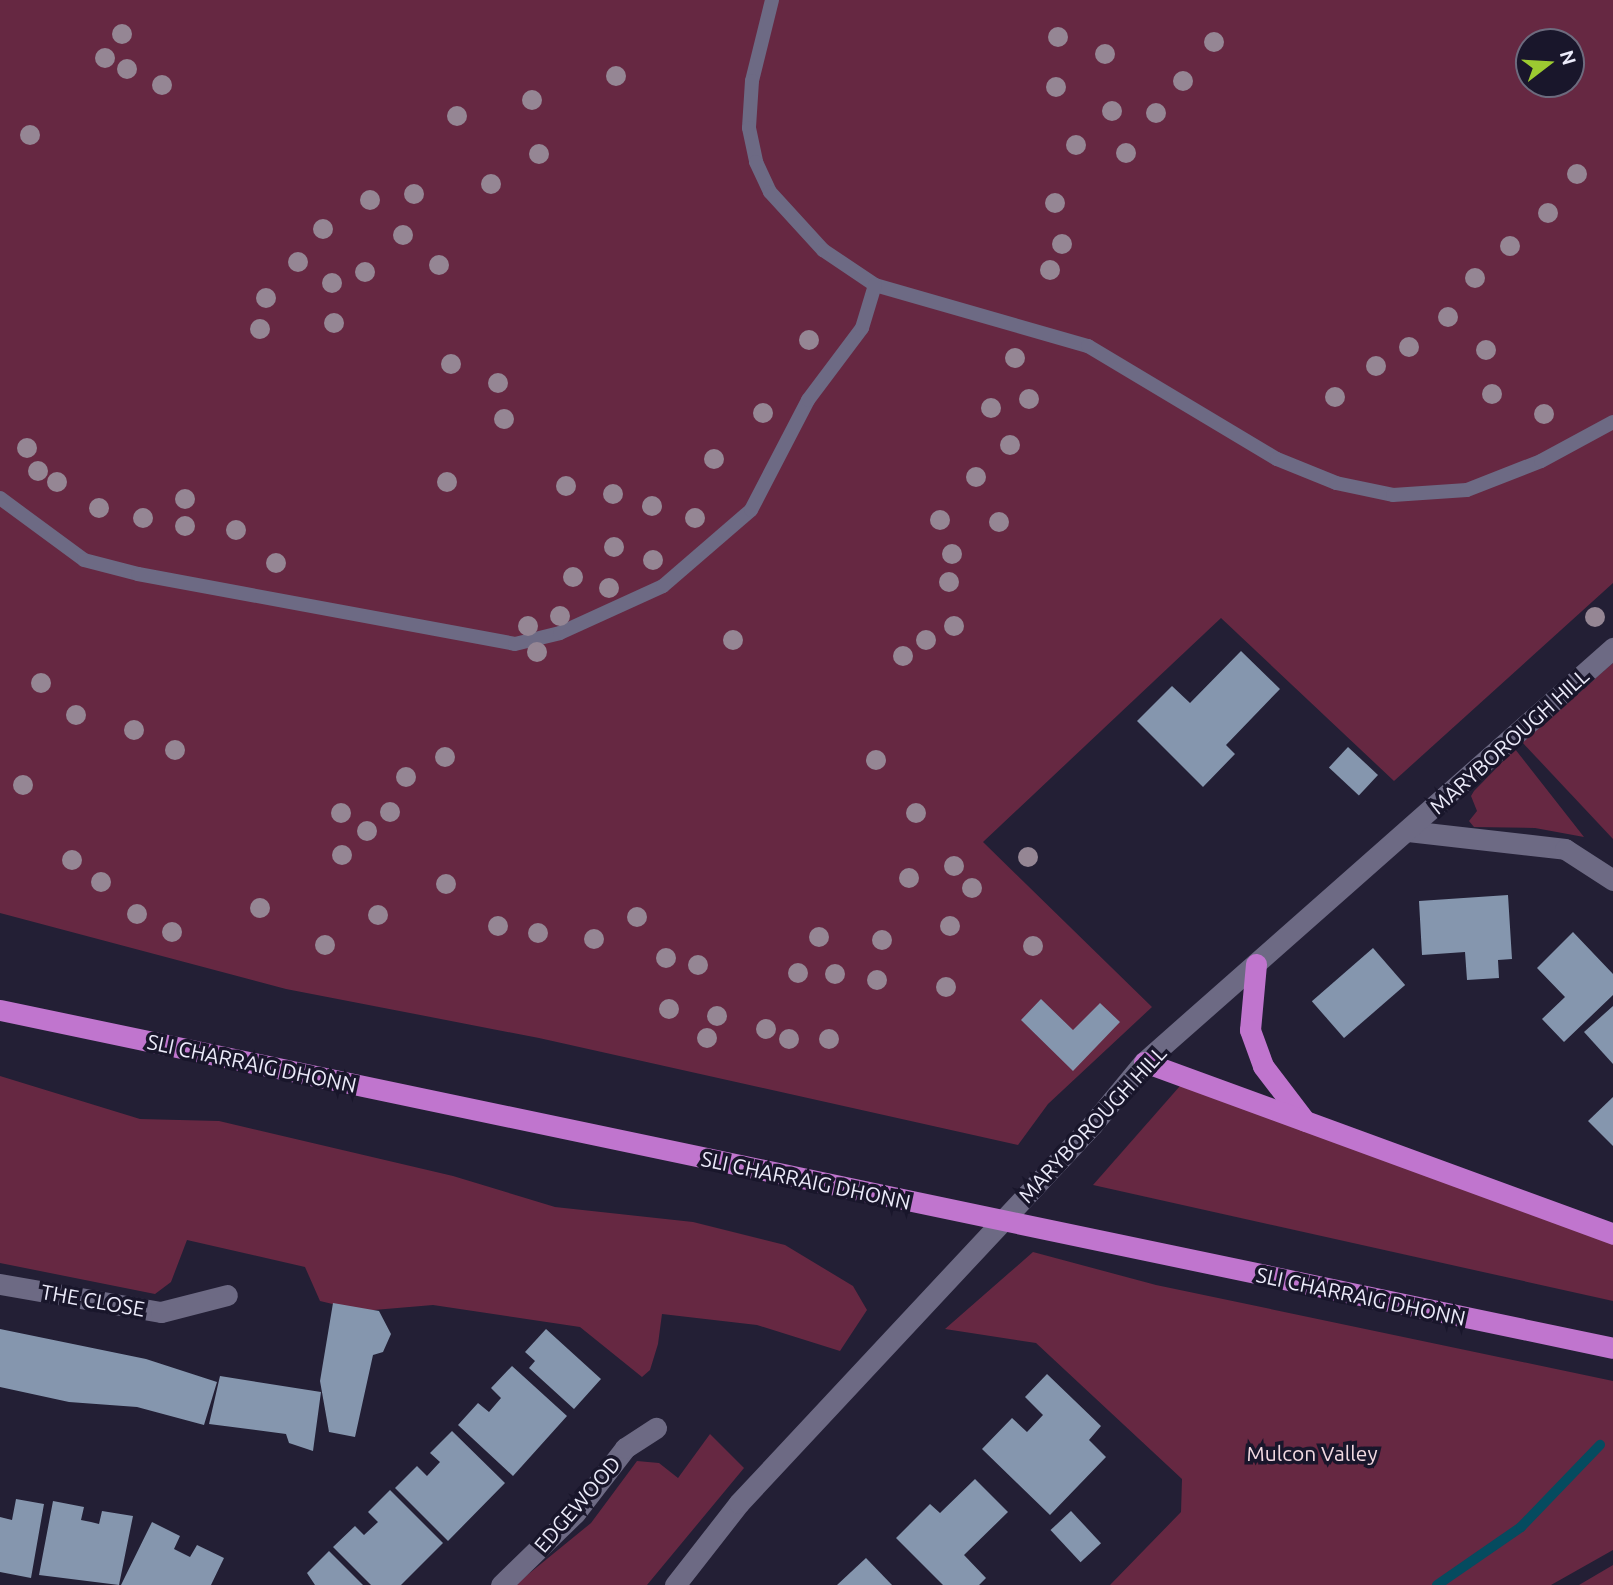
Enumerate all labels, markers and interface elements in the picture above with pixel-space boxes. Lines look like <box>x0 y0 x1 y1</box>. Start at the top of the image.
north arrow <box>1515 28 1585 98</box>
text: N <box>1556 47 1581 67</box>
street label: MARYBOROUGH HILL <box>1424 663 1594 819</box>
street label: SLI CHARRAIG DHONN <box>145 1028 359 1098</box>
street label: MARYBOROUGH HILL <box>1013 1040 1171 1208</box>
street label: SLI CHARRAIG DHONN <box>699 1145 913 1215</box>
street label: SLI CHARRAIG DHONN <box>1254 1261 1468 1331</box>
street label: THE CLOSE <box>39 1278 147 1322</box>
park label: Mulcon Valley <box>1246 1440 1378 1466</box>
street label: EDGEWOOD <box>528 1451 626 1557</box>

